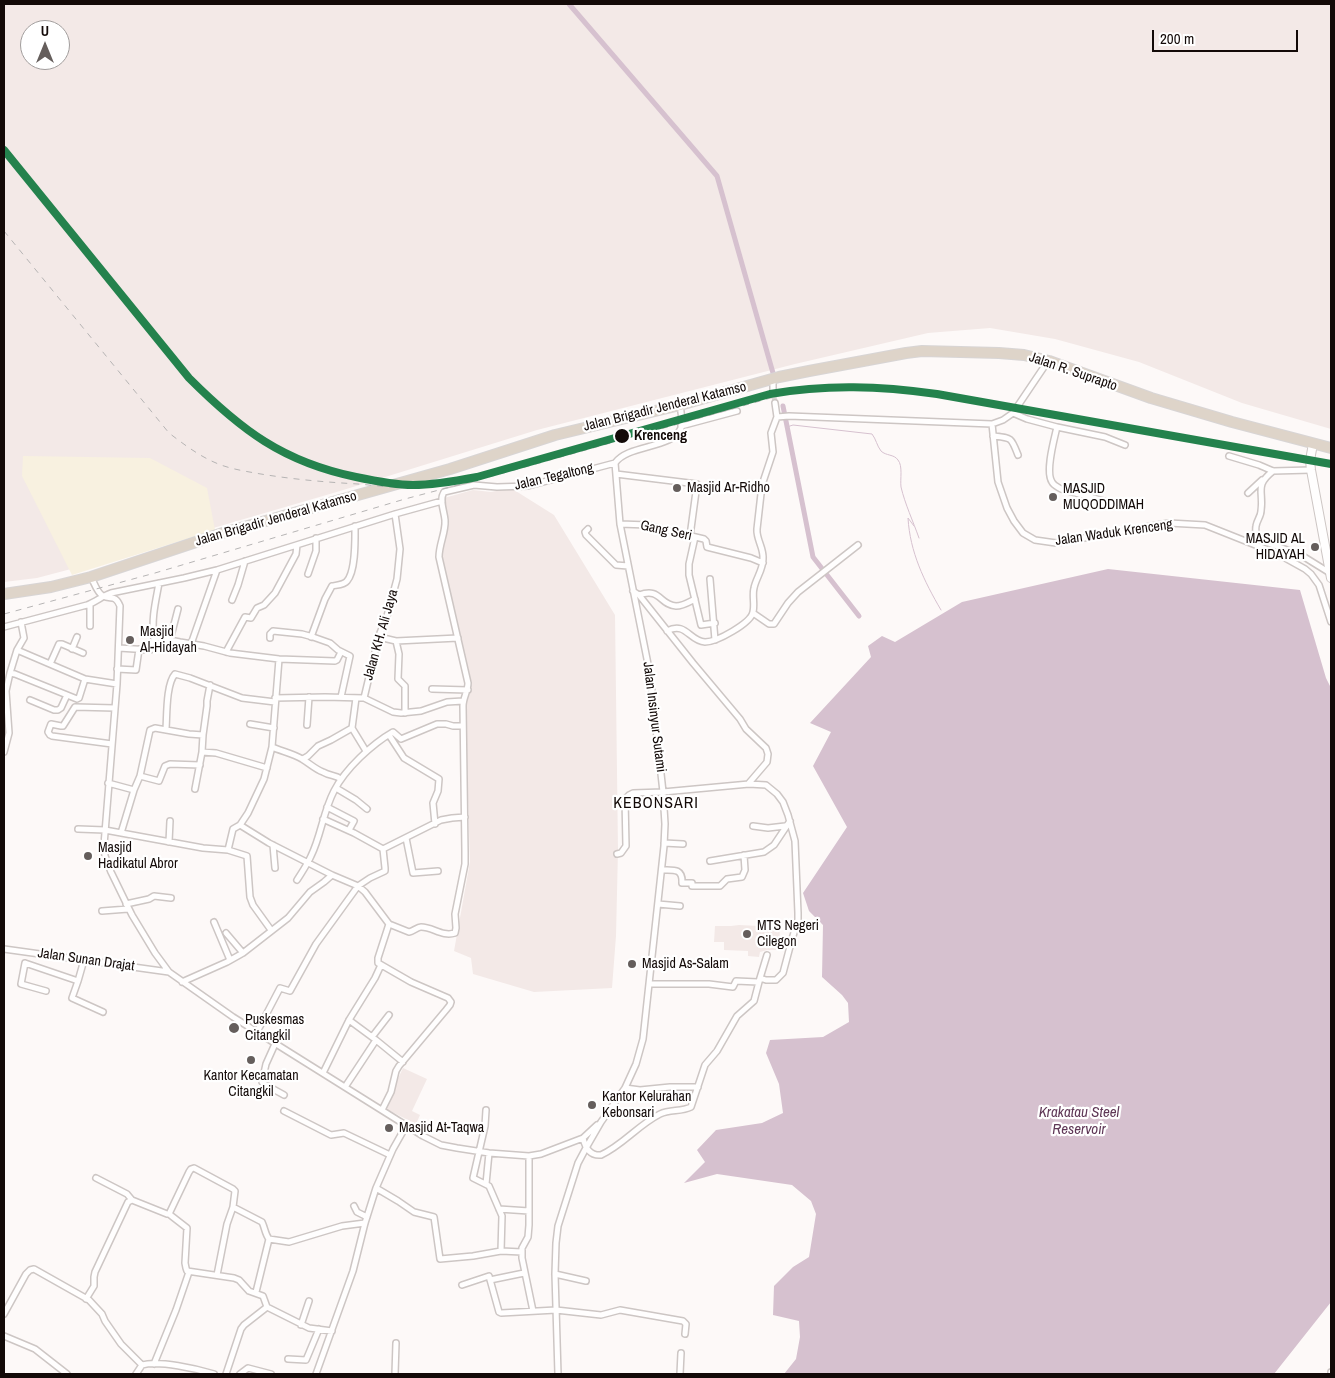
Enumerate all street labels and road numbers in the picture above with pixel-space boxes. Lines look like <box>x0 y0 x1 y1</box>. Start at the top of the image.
street label: Jalan R. Suprapto <box>1027 349 1119 395</box>
street label: Jalan Brigadir Jenderal Katamso <box>582 379 748 435</box>
street label: Jalan Tegaltong <box>513 460 595 494</box>
street label: Jalan Brigadir Jenderal Katamso <box>193 488 359 550</box>
street label: Jalan Waduk Krenceng <box>1054 516 1174 550</box>
street label: Gang Seri <box>639 517 693 545</box>
street label: Jalan KH. Ali Jaya <box>360 588 402 682</box>
street label: Jalan Insinyur Sutami <box>639 661 669 773</box>
street label: Jalan Sunan Drajat <box>36 945 136 975</box>

